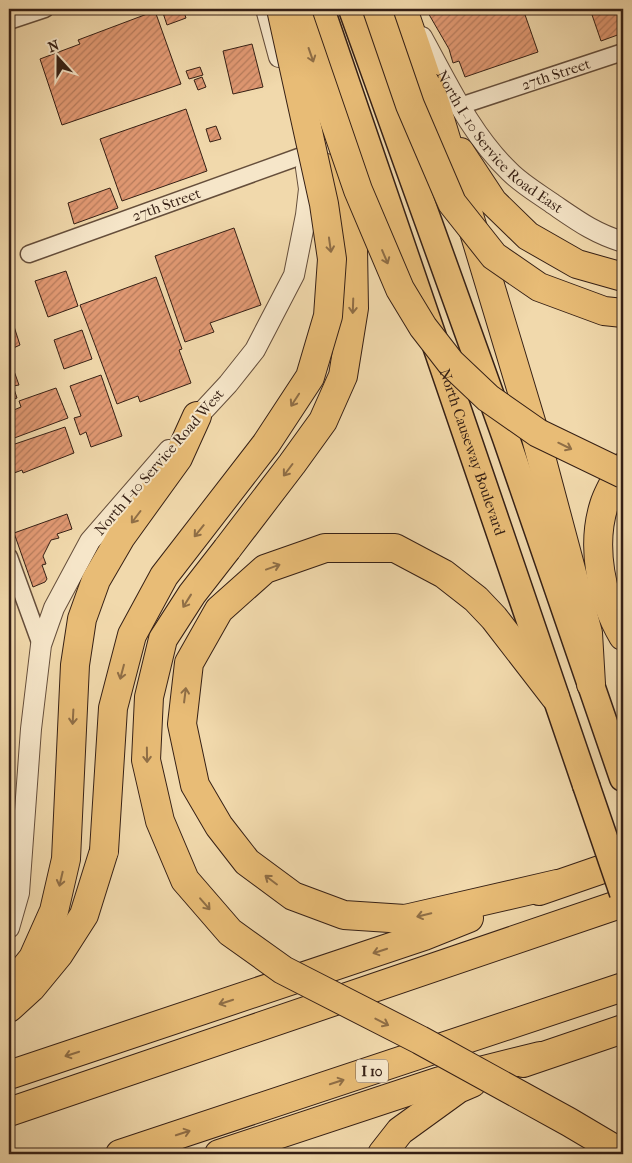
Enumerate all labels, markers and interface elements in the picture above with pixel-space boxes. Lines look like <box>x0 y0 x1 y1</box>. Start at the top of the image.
north arrow <box>32 32 82 82</box>
text: N <box>46 36 62 56</box>
one-way arrow <box>307 47 317 63</box>
street label: 27th Street <box>519 54 593 94</box>
street label: North I- 10 Service Road East <box>433 67 567 217</box>
street label: 27th Street <box>130 184 204 225</box>
one-way arrow <box>325 237 335 253</box>
one-way arrow <box>381 249 391 264</box>
one-way arrow <box>349 298 358 314</box>
street label: North Causeway Boulevard <box>435 366 509 538</box>
street label: North I-10 Service Road West <box>91 385 228 539</box>
one-way arrow <box>290 393 300 407</box>
one-way arrow <box>557 442 572 451</box>
one-way arrow <box>283 463 293 477</box>
one-way arrow <box>130 510 141 523</box>
one-way arrow <box>194 524 205 537</box>
one-way arrow <box>264 562 280 571</box>
one-way arrow <box>182 594 192 608</box>
one-way arrow <box>117 664 127 680</box>
one-way arrow <box>180 687 190 703</box>
one-way arrow <box>68 708 78 725</box>
one-way arrow <box>142 746 152 763</box>
one-way arrow <box>56 870 65 886</box>
one-way arrow <box>264 875 278 885</box>
one-way arrow <box>199 897 211 910</box>
one-way arrow <box>417 911 433 920</box>
one-way arrow <box>373 946 389 956</box>
one-way arrow <box>219 998 235 1007</box>
one-way arrow <box>375 1017 390 1027</box>
one-way arrow <box>64 1049 80 1059</box>
road number: I 10 <box>356 1060 388 1082</box>
one-way arrow <box>329 1077 344 1086</box>
one-way arrow <box>175 1128 191 1138</box>

